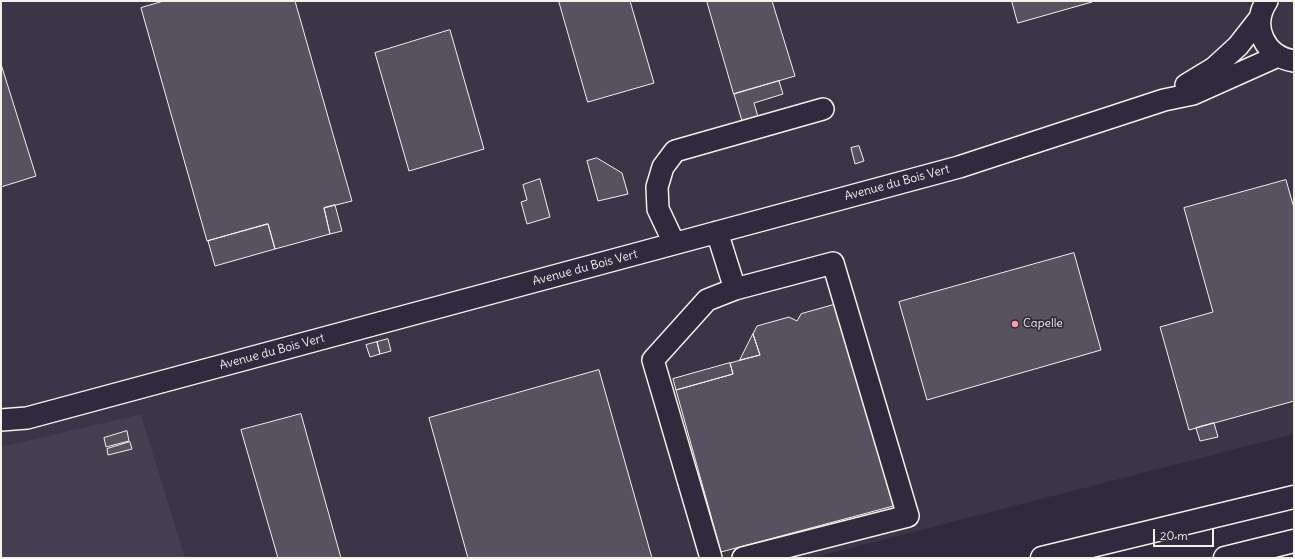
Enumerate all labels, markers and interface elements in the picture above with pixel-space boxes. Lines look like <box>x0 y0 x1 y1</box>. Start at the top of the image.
street label: Avenue du Bois Vert <box>843 162 951 204</box>
street label: Avenue du Bois Vert <box>531 247 639 289</box>
place label: Capelle <box>1023 317 1063 331</box>
marker: Capelle <box>1010 319 1020 329</box>
street label: Avenue du Bois Vert <box>218 331 326 373</box>
scale bar <box>1155 521 1216 547</box>
text: 20 m <box>1160 528 1188 543</box>

